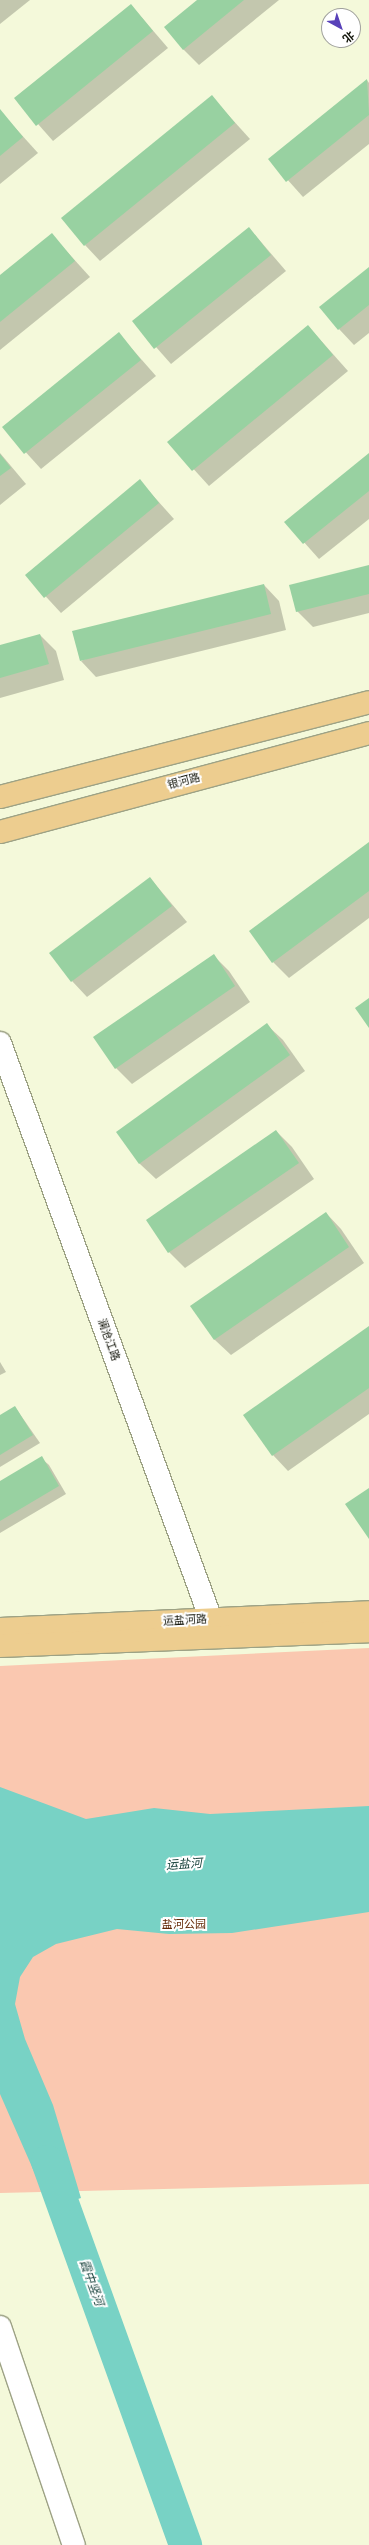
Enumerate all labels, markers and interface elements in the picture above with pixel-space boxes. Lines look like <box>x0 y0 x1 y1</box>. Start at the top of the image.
north arrow <box>321 8 361 48</box>
text: 北 <box>340 28 357 45</box>
street label: 银河路 <box>166 771 202 793</box>
street label: 澜沧江路 <box>94 1317 122 1363</box>
street label: 运盐河路 <box>163 1613 207 1629</box>
water label: 运盐河 <box>166 1857 202 1873</box>
park label: 盐河公园 <box>162 1918 206 1932</box>
water label: 霞中竖河 <box>76 2258 106 2308</box>

